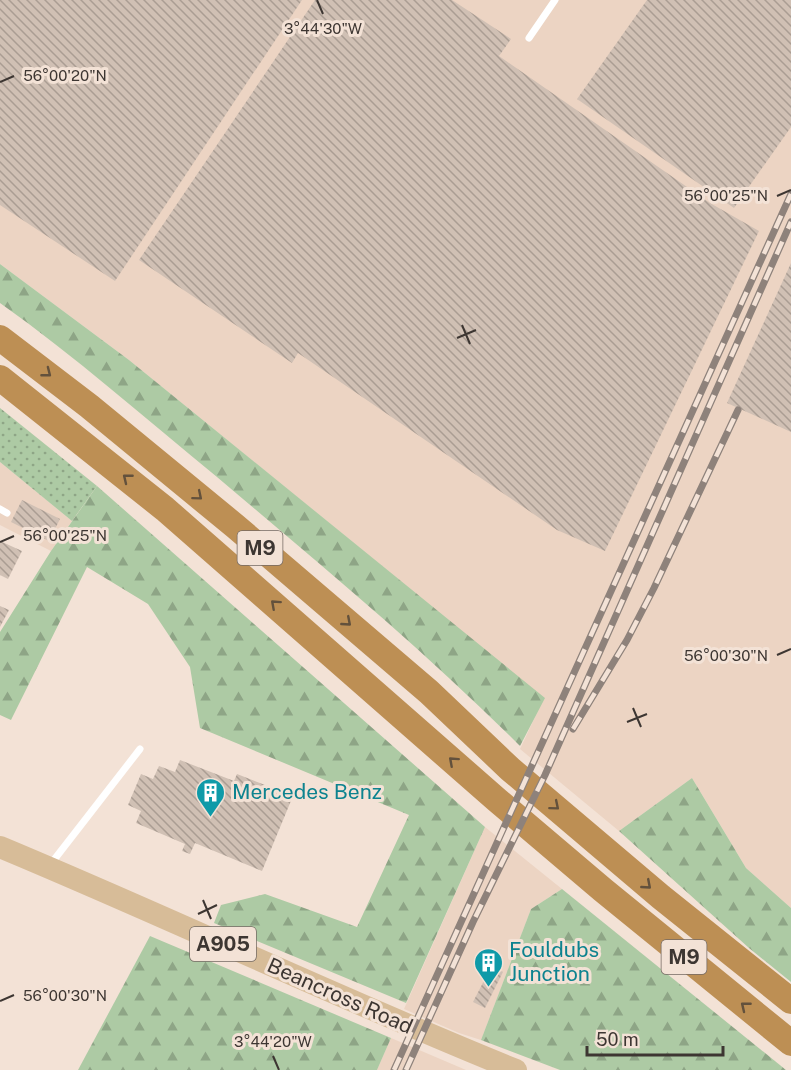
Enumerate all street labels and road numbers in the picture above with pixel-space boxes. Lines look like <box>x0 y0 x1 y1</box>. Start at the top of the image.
road number: M9 <box>238 531 282 565</box>
road number: A905 <box>190 927 256 961</box>
road number: M9 <box>662 940 706 974</box>
street label: Beancross Road <box>264 952 417 1039</box>

